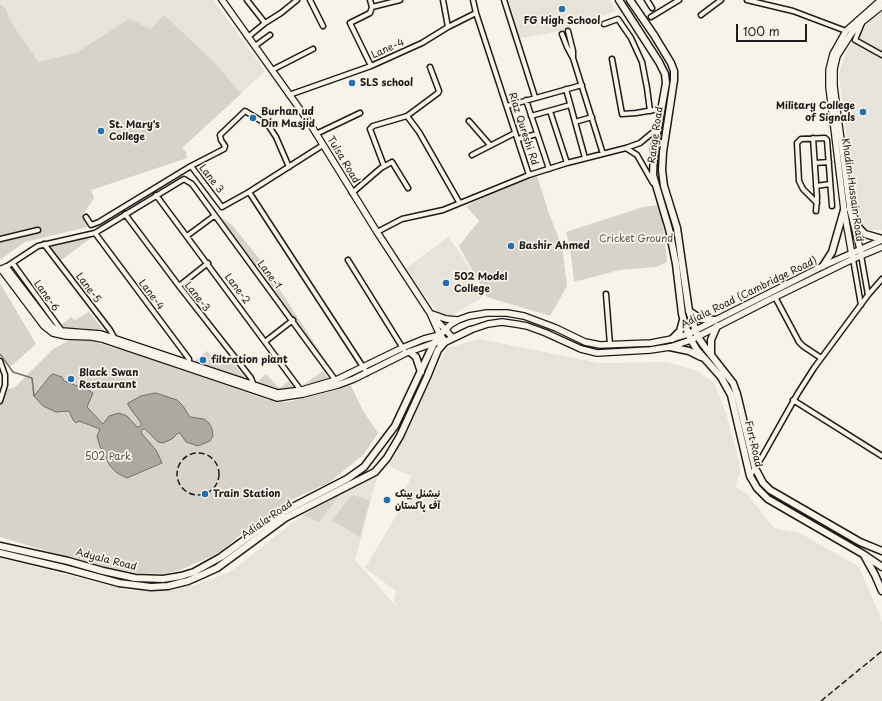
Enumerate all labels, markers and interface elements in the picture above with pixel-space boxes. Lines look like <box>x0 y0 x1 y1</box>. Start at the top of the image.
marker: FG High School <box>557 4 567 14</box>
place label: FG High School <box>524 15 600 27</box>
scale bar <box>738 16 809 42</box>
text: 100 m <box>743 22 780 40</box>
street label: Lane-4 <box>370 36 406 62</box>
place label: SLS school <box>360 77 413 89</box>
marker: SLS school <box>347 78 357 88</box>
street label: Riaz Qureshi Rd <box>506 91 540 167</box>
place label: Military College of Signals <box>776 100 855 124</box>
place label: Burhan ud Din Masjid <box>261 106 315 130</box>
street label: Range Road <box>646 106 666 164</box>
marker: Military College of Signals <box>858 107 868 117</box>
marker: Burhan ud Din Masjid <box>248 113 258 123</box>
place label: St. Mary's College <box>109 119 160 142</box>
marker: St. Mary's College <box>96 126 106 136</box>
street label: Tulsa Road <box>324 134 362 186</box>
street label: Khadim Hussain Road <box>839 137 865 243</box>
street label: Lane 3 <box>196 162 226 196</box>
park label: Cricket Ground <box>599 233 673 245</box>
place label: Bashir Ahmed <box>519 240 590 252</box>
marker: Bashir Ahmed <box>506 241 516 251</box>
street label: Adiala Road (Cambridge Road) <box>679 255 819 331</box>
street label: Lane-1 <box>254 258 284 292</box>
street label: Lane-5 <box>73 271 103 305</box>
street label: Lane-2 <box>222 271 252 307</box>
place label: 502 Model College <box>454 271 507 294</box>
street label: Lane-4 <box>136 277 166 313</box>
street label: Lane-6 <box>31 278 61 314</box>
marker: 502 Model College <box>441 278 451 288</box>
street label: Lane-3 <box>182 280 212 314</box>
place label: filtration plant <box>211 354 288 366</box>
marker: filtration plant <box>198 355 208 365</box>
place label: Black Swan Restaurant <box>79 367 138 390</box>
marker: Black Swan Restaurant <box>66 374 76 384</box>
street label: Fort Road <box>742 420 764 468</box>
park label: 502 Park <box>85 451 131 463</box>
place label: Train Station <box>213 488 280 500</box>
place label: نیشنل بینک آف پاکستان <box>395 488 440 512</box>
marker: Train Station <box>200 489 210 499</box>
marker: نیشنل بینک آف پاکستان <box>382 495 392 505</box>
street label: Adiala Road <box>239 498 295 542</box>
street label: Adyala Road <box>74 547 138 573</box>

